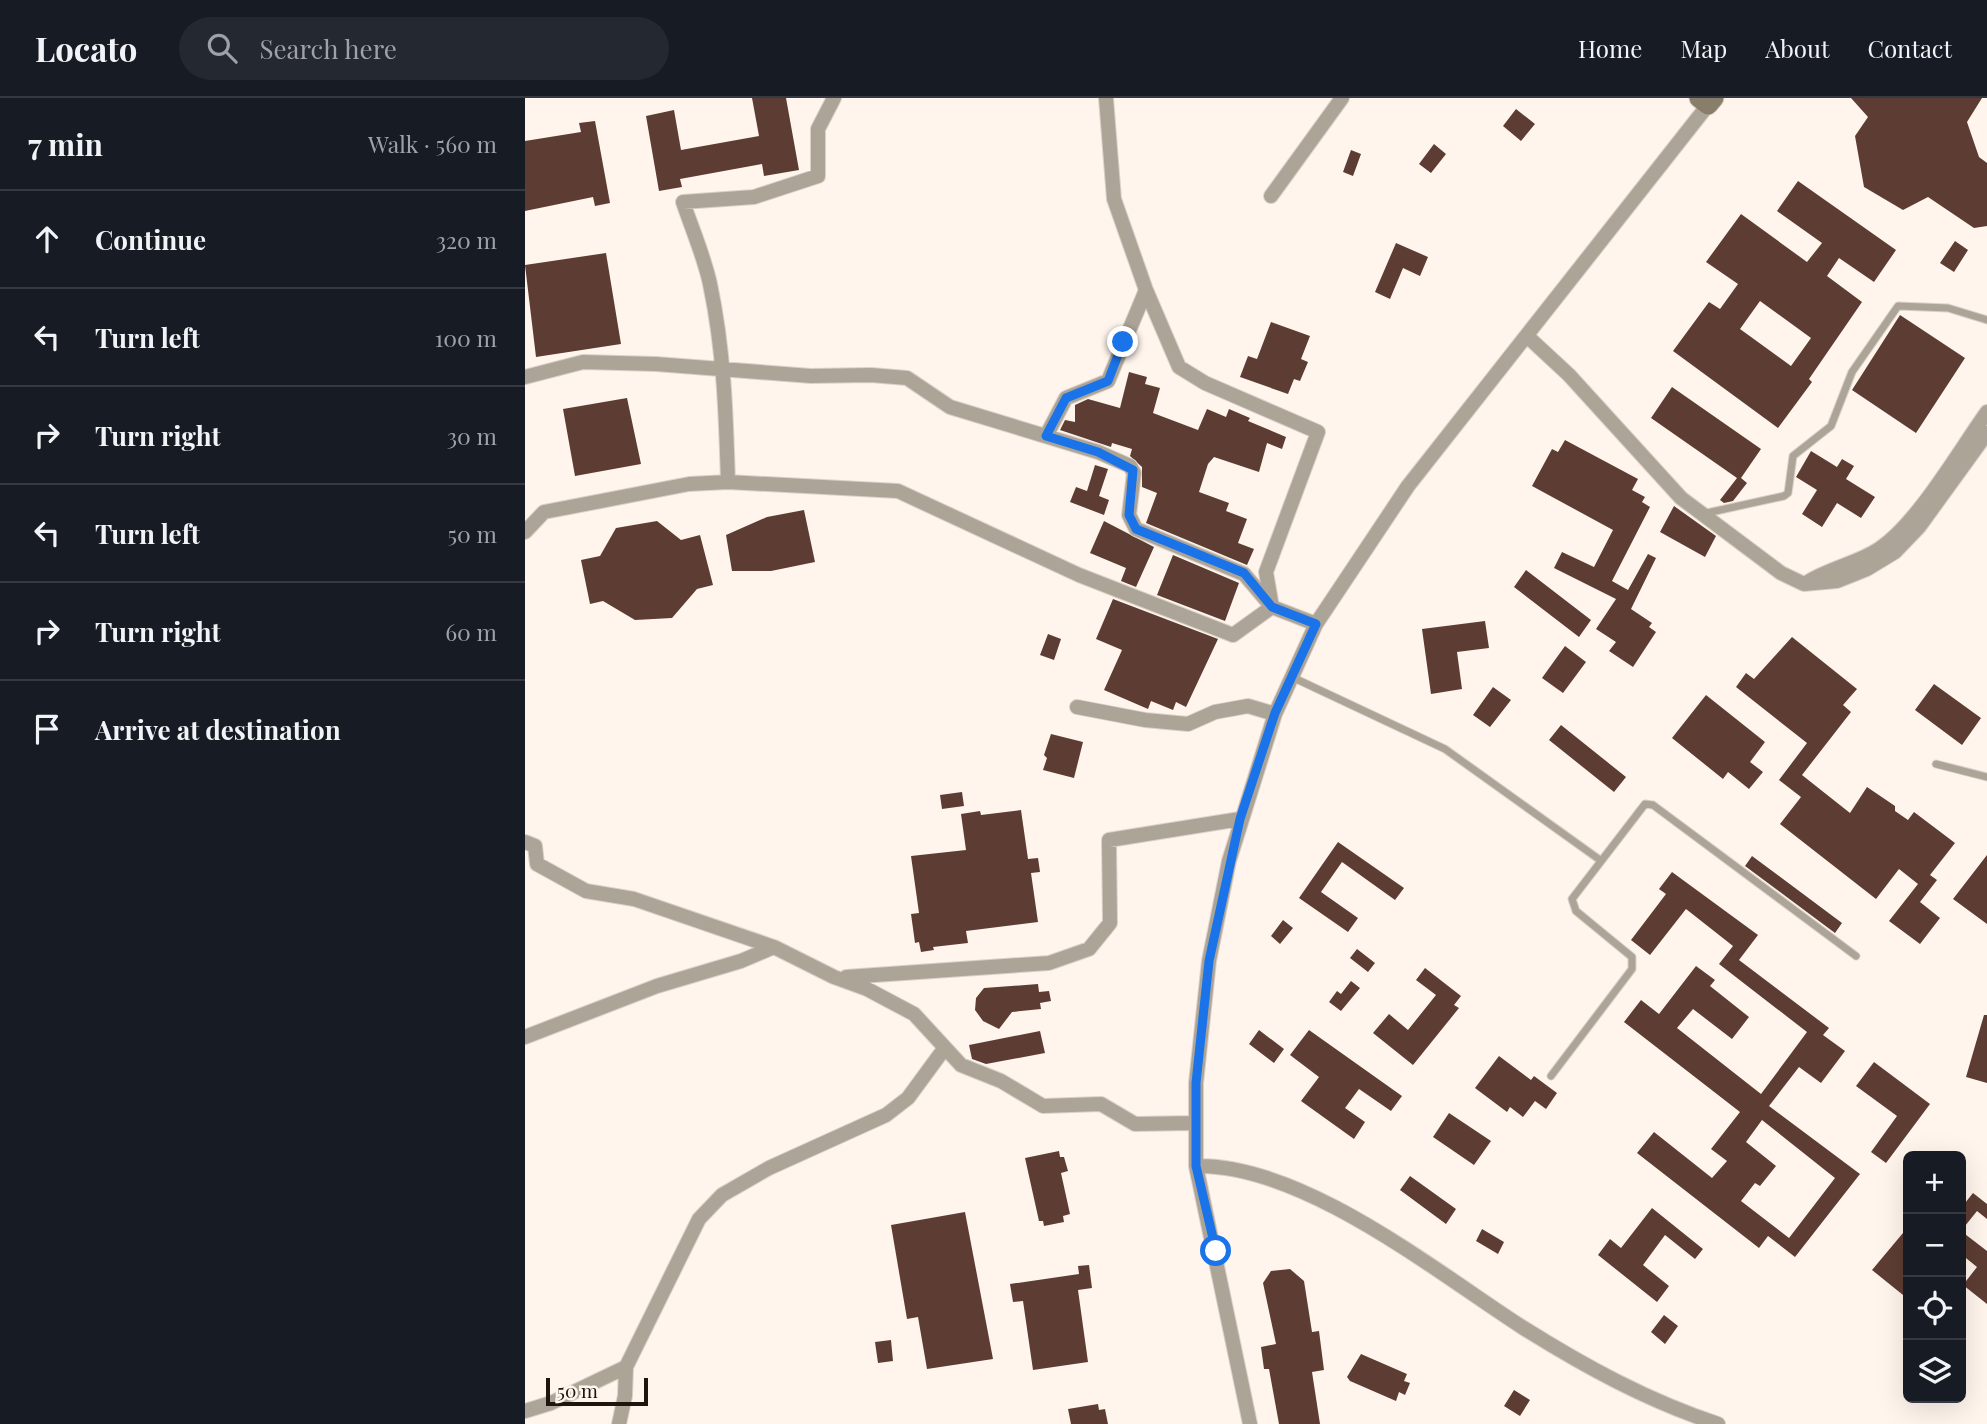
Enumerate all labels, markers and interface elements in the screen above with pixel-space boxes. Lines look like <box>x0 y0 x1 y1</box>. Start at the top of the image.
search box <box>179 17 669 80</box>
text: Locato <box>35 26 137 70</box>
icon: search <box>203 29 241 67</box>
text: Search here <box>259 31 397 66</box>
text: Home <box>1578 32 1642 64</box>
text: Map <box>1680 32 1727 64</box>
text: About <box>1765 32 1829 64</box>
text: Contact <box>1867 32 1952 64</box>
text: 7 min <box>28 124 103 164</box>
text: Walk · 560 m <box>368 128 497 159</box>
icon: ahead <box>28 220 66 258</box>
text: Continue <box>95 222 206 257</box>
text: 320 m <box>436 224 497 255</box>
icon: left <box>28 318 66 356</box>
text: Turn left <box>95 320 200 355</box>
text: 100 m <box>435 322 497 353</box>
route end <box>1107 326 1138 357</box>
icon: right <box>28 416 66 454</box>
text: Turn right <box>95 418 221 453</box>
text: 30 m <box>447 420 497 451</box>
icon: left <box>28 514 66 552</box>
text: Turn left <box>95 516 200 551</box>
text: 50 m <box>448 518 497 549</box>
icon: right <box>28 612 66 650</box>
text: Turn right <box>95 614 221 649</box>
text: 60 m <box>445 616 497 647</box>
icon: arrive <box>28 710 66 748</box>
text: Arrive at destination <box>95 712 341 747</box>
map controls <box>1903 1151 1966 1403</box>
button: + <box>1903 1151 1966 1214</box>
button: − <box>1903 1214 1966 1277</box>
route start <box>1200 1235 1231 1266</box>
button: locate <box>1903 1277 1966 1340</box>
button: layers <box>1903 1340 1966 1403</box>
scale bar <box>546 1375 647 1407</box>
text: 50 m <box>557 1377 598 1403</box>

